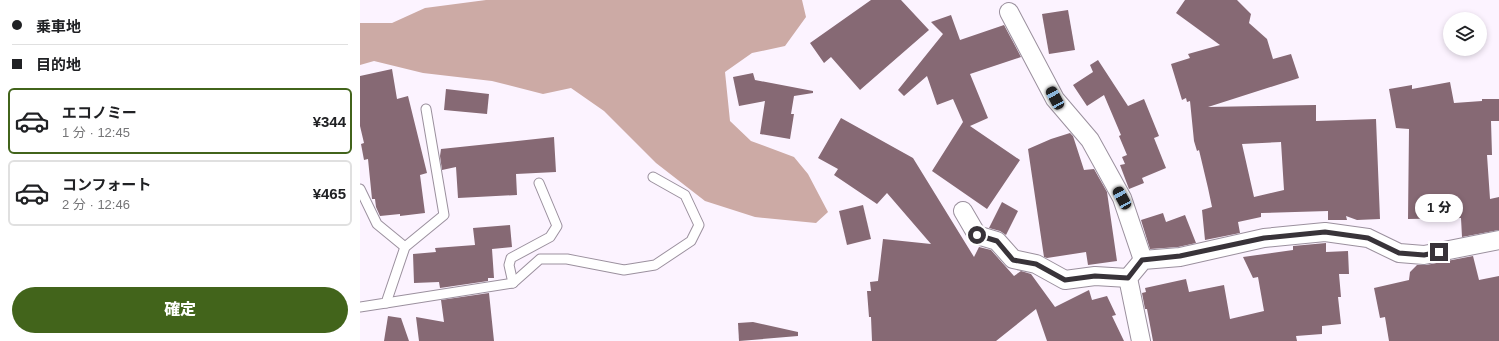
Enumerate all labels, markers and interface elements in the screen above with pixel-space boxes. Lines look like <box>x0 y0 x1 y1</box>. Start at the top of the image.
map controls <box>1443 12 1487 56</box>
button: layers <box>1443 12 1487 56</box>
text: 乗車地 <box>36 18 81 35</box>
text: 目的地 <box>36 56 81 73</box>
car <box>1044 85 1066 111</box>
icon: car <box>14 103 50 139</box>
text: エコノミー <box>62 104 137 121</box>
text: ¥344 <box>313 113 346 130</box>
text: 1 分 · 12:45 <box>62 125 130 140</box>
icon: car <box>14 175 50 211</box>
text: コンフォート <box>62 176 152 193</box>
text: ¥465 <box>313 185 346 202</box>
car <box>1111 185 1133 211</box>
callout: 1 分 <box>1415 194 1463 222</box>
text: 2 分 · 12:46 <box>62 197 130 212</box>
text: 1 分 <box>1427 200 1451 215</box>
route start <box>968 226 986 244</box>
route end <box>1430 243 1448 261</box>
button: 確定 <box>12 287 348 333</box>

